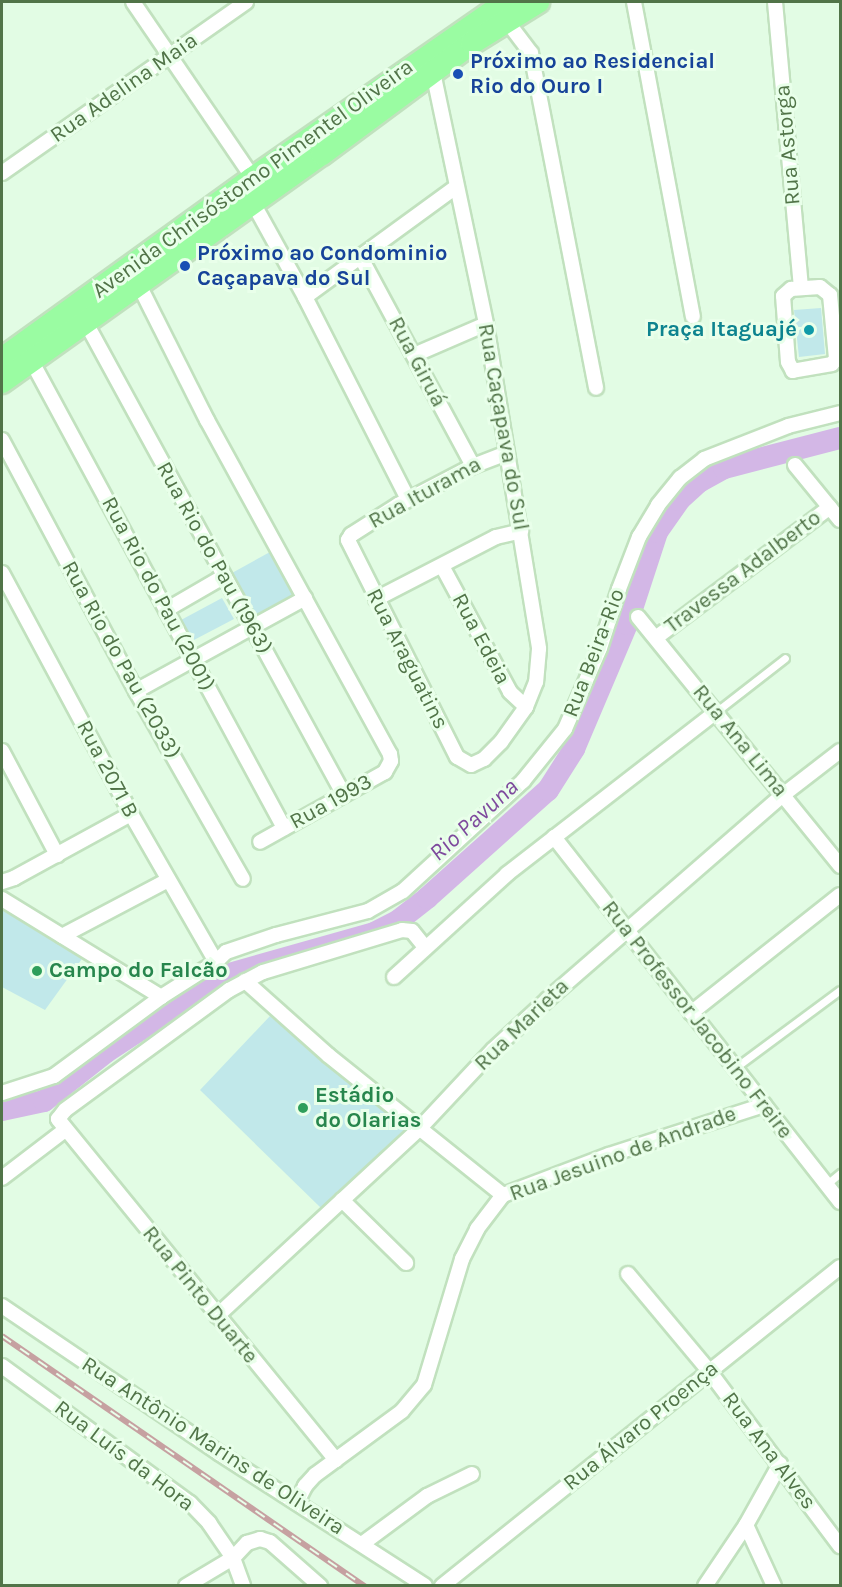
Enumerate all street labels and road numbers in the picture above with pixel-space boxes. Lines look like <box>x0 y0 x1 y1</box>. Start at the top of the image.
street label: Rua Adelina Maia <box>45 27 203 149</box>
street label: Avenida Chrisóstomo Pimentel Oliveira <box>87 54 419 304</box>
street label: Rua Astorga <box>770 84 806 206</box>
street label: Rua Giruá <box>382 312 452 412</box>
street label: Rua Caçapava do Sul <box>472 321 534 533</box>
street label: Rua Iturama <box>364 451 486 535</box>
street label: Rua Rio do Pau (1963) <box>150 457 278 659</box>
street label: Rua Rio do Pau (2001) <box>96 492 220 696</box>
street label: Travessa Adalberto <box>660 505 826 639</box>
street label: Rua Rio do Pau (2033) <box>56 557 186 763</box>
street label: Rua Araguatins <box>360 584 454 734</box>
street label: Rua Beira-Rio <box>557 585 631 721</box>
street label: Rua Edeia <box>446 589 516 689</box>
street label: Rua Ana Lima <box>687 679 793 803</box>
street label: Rua 2071 B <box>70 716 144 822</box>
street label: Rua 1993 <box>285 769 377 835</box>
street label: Rua Professor Jacobino Freire <box>596 896 798 1144</box>
street label: Rua Marieta <box>469 973 575 1077</box>
street label: Rua Jesuino de Andrade <box>506 1101 740 1207</box>
street label: Rua Pinto Duarte <box>137 1221 263 1369</box>
street label: Rua Antônio Marins de Oliveira <box>77 1351 349 1541</box>
street label: Rua Álvaro Proença <box>558 1355 724 1497</box>
street label: Rua Ana Alves <box>716 1387 822 1515</box>
street label: Rua Luís da Hora <box>49 1395 199 1517</box>

